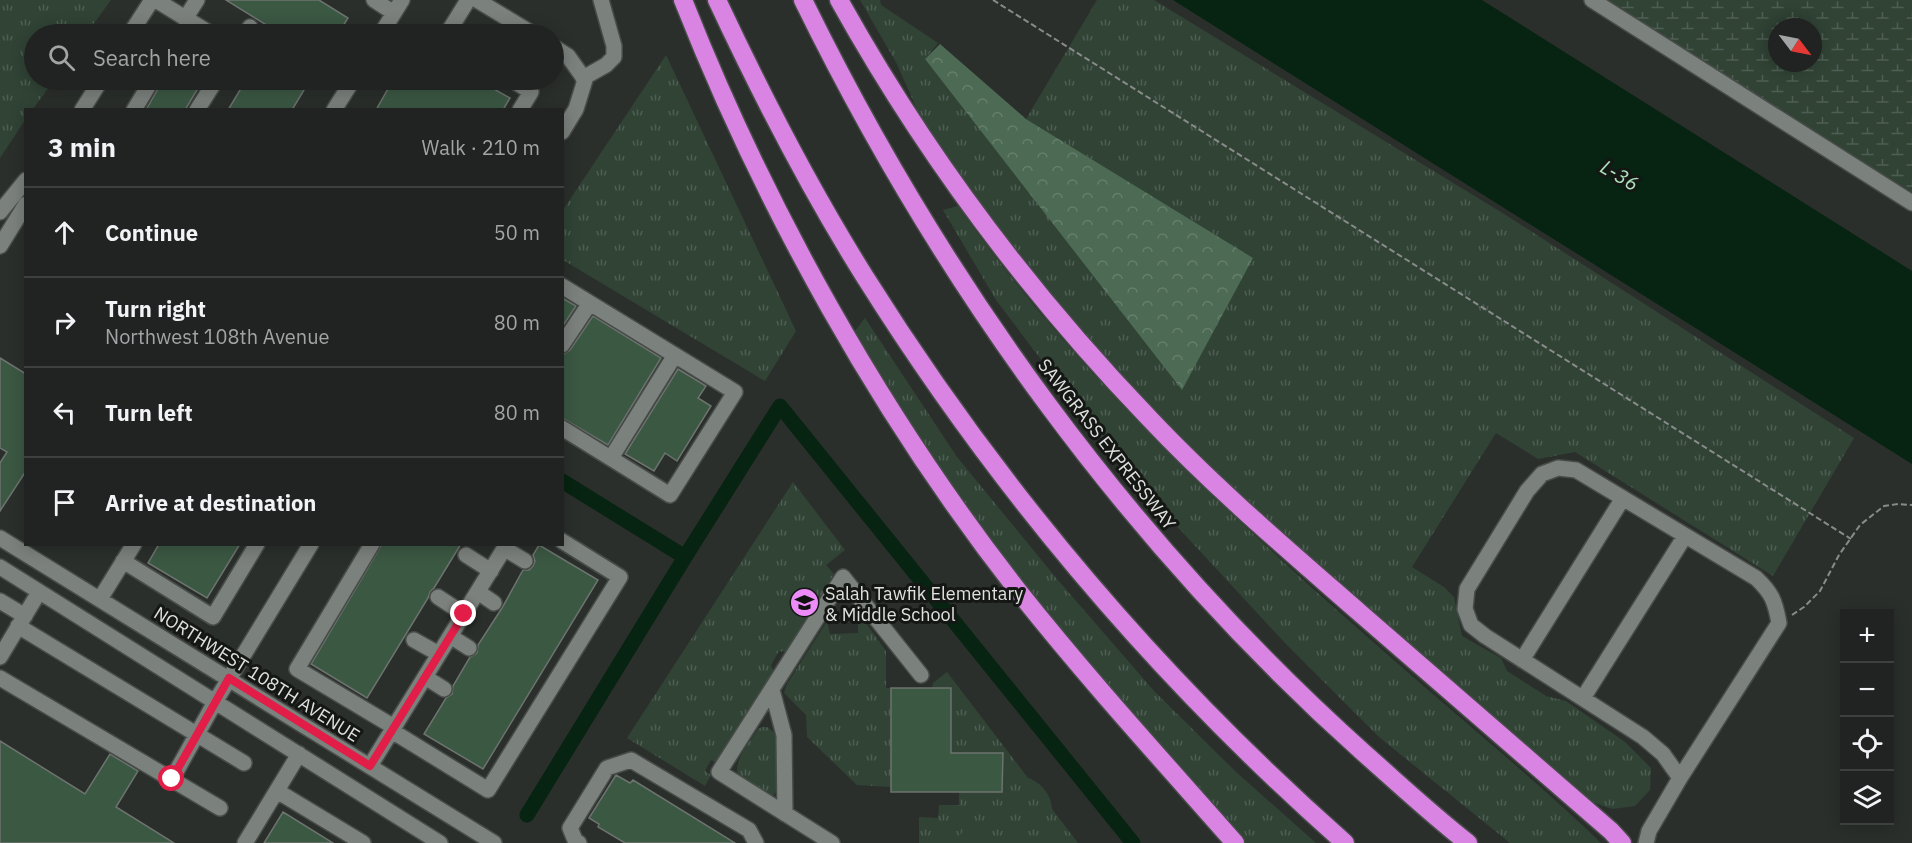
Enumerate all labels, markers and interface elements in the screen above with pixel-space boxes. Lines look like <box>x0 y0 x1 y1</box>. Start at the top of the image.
north arrow <box>1768 18 1822 72</box>
search box <box>24 24 564 90</box>
icon: search <box>45 41 78 74</box>
text: Search here <box>93 43 211 72</box>
text: 3 min <box>48 130 116 164</box>
text: Walk · 210 m <box>422 134 540 161</box>
water label: L-36 <box>1596 153 1644 197</box>
icon: ahead <box>48 216 81 249</box>
text: Continue <box>105 218 198 247</box>
text: 50 m <box>494 219 540 246</box>
text: Turn right <box>105 294 206 323</box>
icon: right <box>48 306 81 339</box>
text: 80 m <box>494 309 540 336</box>
text: Northwest 108th Avenue <box>105 323 330 350</box>
street label: SAWGRASS EXPRESSWAY <box>1033 354 1181 534</box>
icon: left <box>48 396 81 429</box>
text: Turn left <box>105 398 193 427</box>
text: 80 m <box>494 399 540 426</box>
icon: arrive <box>48 486 81 519</box>
text: Arrive at destination <box>105 488 316 517</box>
place label: Salah Tawfik Elementary & Middle School <box>825 582 1023 626</box>
school or university icon: Salah Tawfik Elementary & Middle School <box>788 587 820 619</box>
route end <box>450 600 476 626</box>
street label: NORTHWEST 108TH AVENUE <box>150 601 364 747</box>
map controls <box>1840 609 1894 825</box>
button: + <box>1840 609 1894 663</box>
button: − <box>1840 663 1894 717</box>
button: locate <box>1840 717 1894 771</box>
route start <box>158 765 184 791</box>
button: layers <box>1840 771 1894 825</box>

